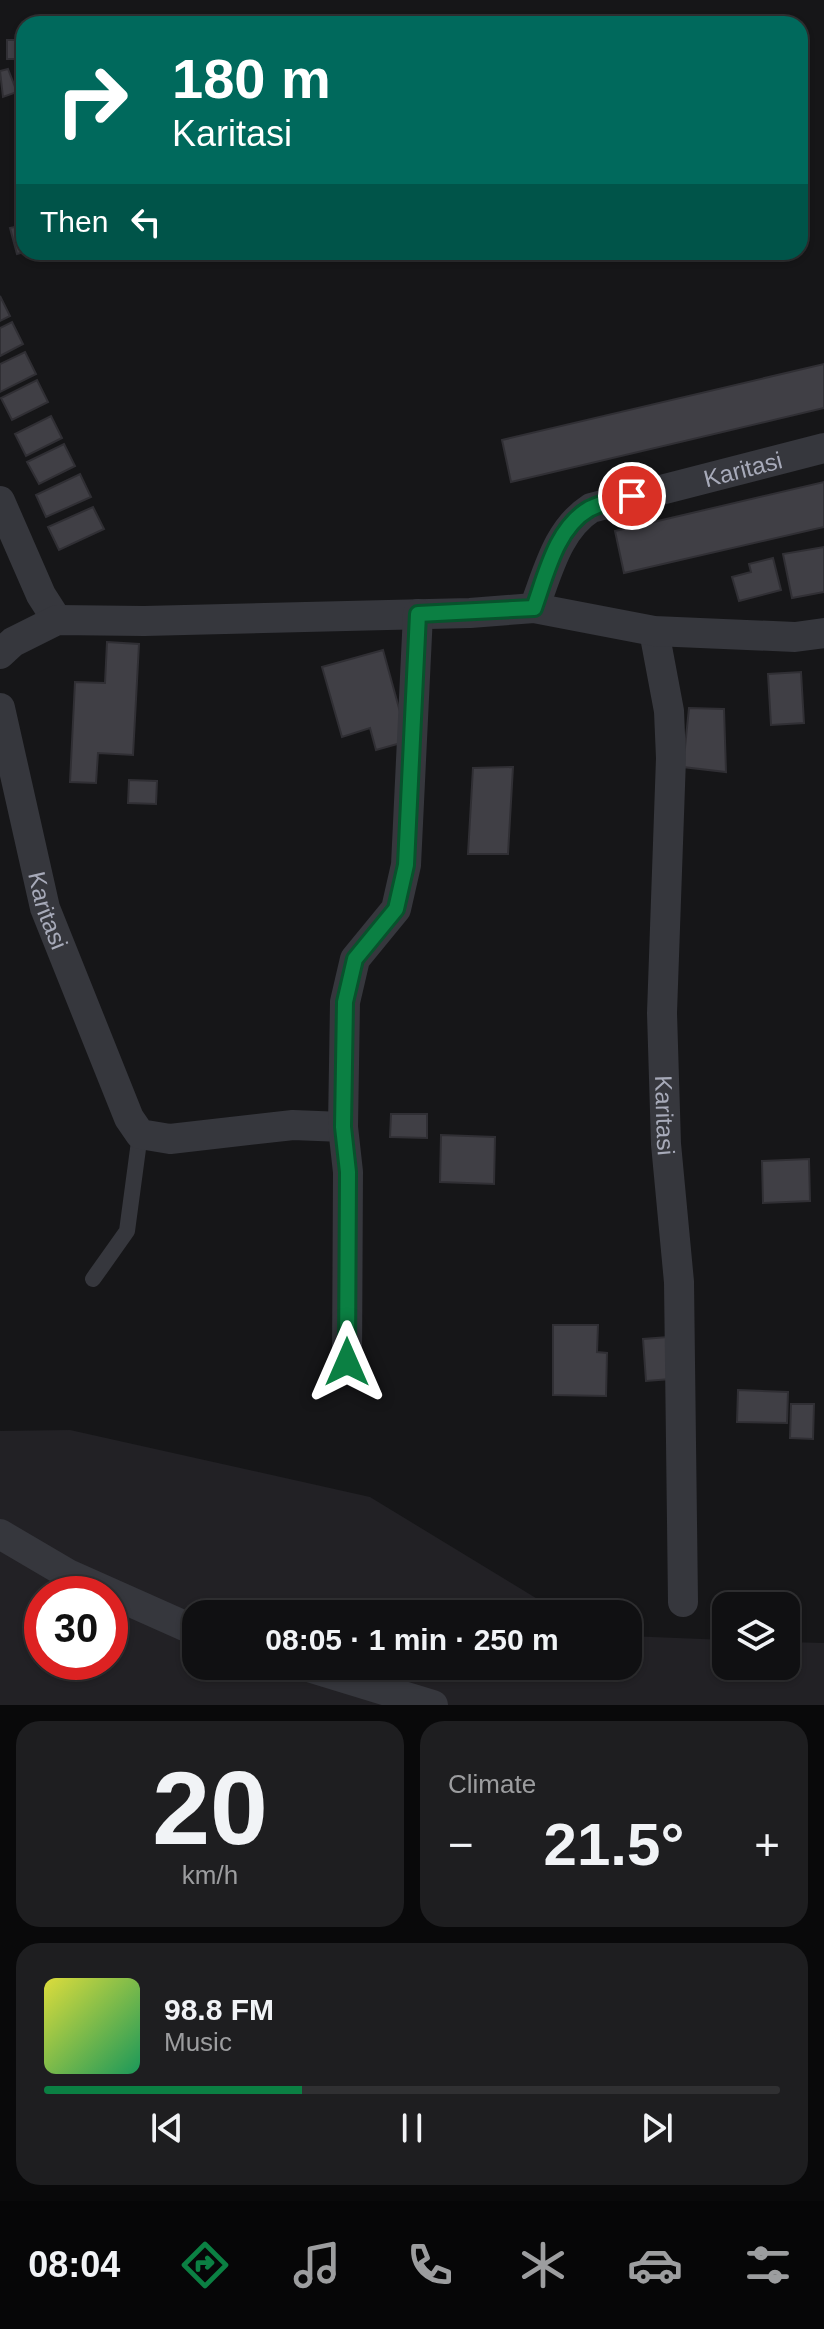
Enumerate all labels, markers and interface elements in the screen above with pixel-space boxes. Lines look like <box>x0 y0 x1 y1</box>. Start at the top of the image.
text: 180 m <box>172 47 331 110</box>
icon: right <box>40 48 144 152</box>
text: Karitasi <box>172 113 292 154</box>
icon: left <box>124 200 168 244</box>
text: Then <box>40 205 108 238</box>
street label: Karitasi <box>701 446 785 492</box>
pin <box>598 462 666 530</box>
icon: arrive <box>610 474 654 518</box>
street label: Karitasi <box>24 869 74 953</box>
street label: Karitasi <box>650 1075 681 1157</box>
position arrow <box>305 1320 389 1404</box>
speed limit sign: 30 <box>24 1576 128 1680</box>
map controls <box>712 1592 800 1680</box>
button: layers <box>712 1592 800 1680</box>
text: 08:05 · 1 min · 250 m <box>265 1623 559 1656</box>
text: 20 <box>152 1750 268 1866</box>
text: Climate <box>448 1769 536 1799</box>
text: 21.5° <box>544 1811 684 1878</box>
text: − <box>448 1820 474 1869</box>
text: + <box>754 1820 780 1869</box>
text: km/h <box>182 1860 238 1890</box>
text: 98.8 FM <box>164 1993 274 2026</box>
text: Music <box>164 2027 232 2057</box>
icon: previous <box>145 2106 189 2150</box>
icon: pause <box>390 2106 434 2150</box>
icon: next <box>635 2106 679 2150</box>
icon: directions <box>177 2237 233 2293</box>
icon: music <box>289 2237 345 2293</box>
icon: phone <box>402 2237 458 2293</box>
icon: climate <box>515 2237 571 2293</box>
icon: car <box>627 2237 683 2293</box>
icon: filters <box>740 2237 796 2293</box>
text: 08:04 <box>28 2244 120 2285</box>

